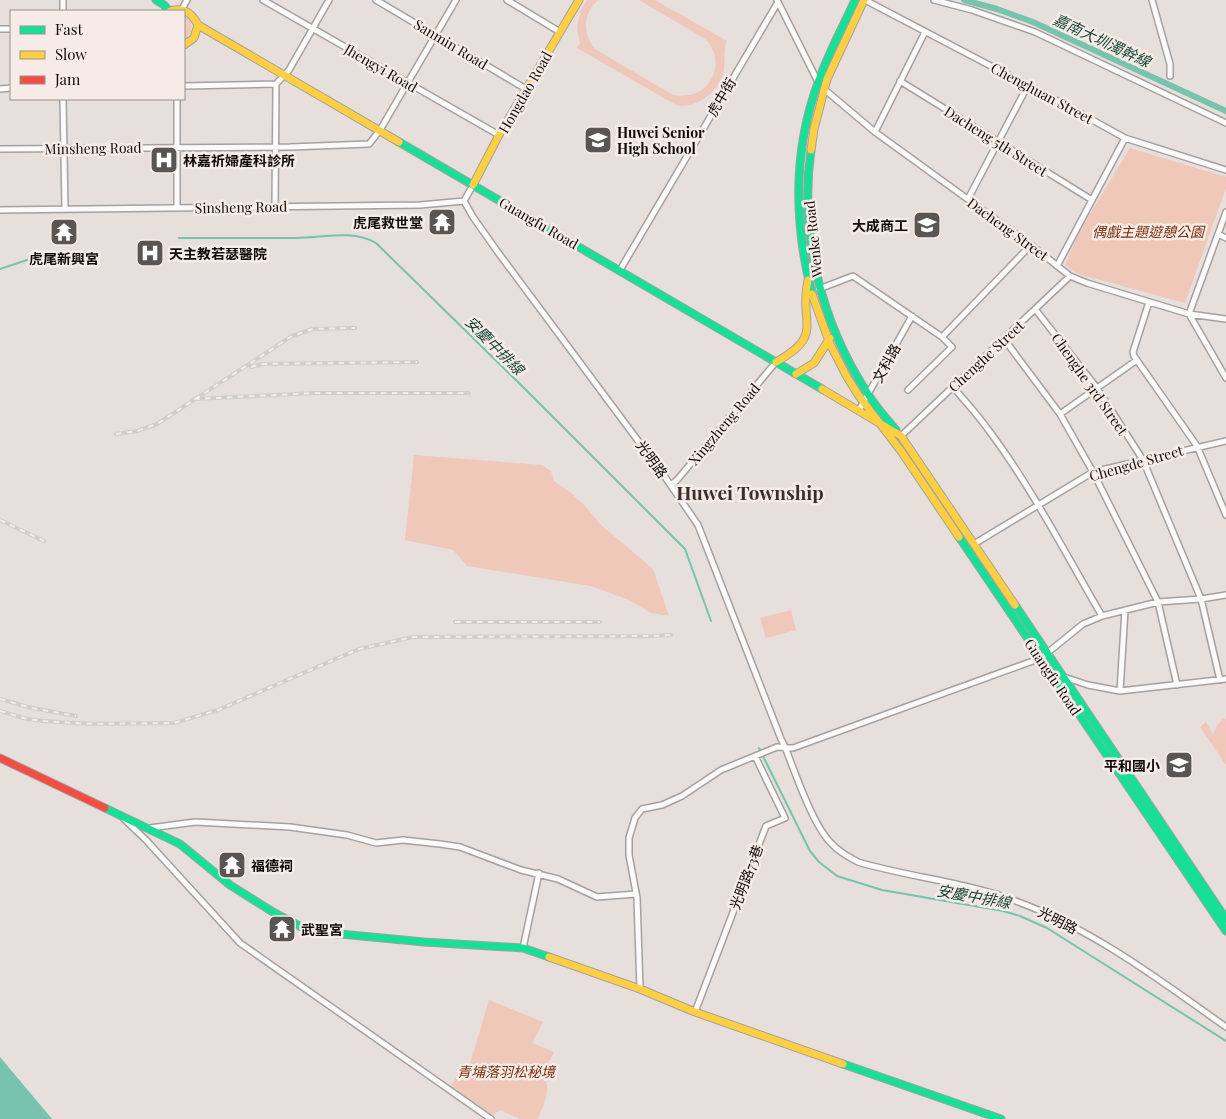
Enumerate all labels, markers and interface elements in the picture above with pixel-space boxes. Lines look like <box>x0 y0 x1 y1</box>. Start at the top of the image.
water label: 嘉南大圳濁幹線 <box>1050 9 1156 72</box>
legend <box>10 10 185 100</box>
street label: Sanmin Road <box>410 14 492 74</box>
text: Fast <box>55 19 84 39</box>
street label: Jhengyi Road <box>340 39 421 97</box>
text: Slow <box>55 44 87 64</box>
street label: Hongdao Road <box>494 48 556 136</box>
street label: Chenghuan Street <box>988 58 1097 128</box>
text: Jam <box>54 69 81 89</box>
street label: 虎中街 <box>702 74 740 120</box>
street label: Dacheng 5th Street <box>941 102 1052 181</box>
place label: Huwei Senior High School <box>617 123 705 158</box>
school or university icon: Huwei Senior High School <box>583 125 613 155</box>
street label: Minsheng Road <box>44 138 142 158</box>
hospital icon: 林嘉祈婦產科診所 <box>149 145 179 175</box>
place label: 林嘉祈婦產科診所 <box>183 151 295 170</box>
street label: Guangfu Road <box>496 193 582 253</box>
street label: Dacheng Street <box>964 193 1053 265</box>
street label: Sinsheng Road <box>195 197 287 217</box>
street label: Wenke Road <box>800 200 827 279</box>
temple icon: 虎尾救世堂 <box>427 207 457 237</box>
school or university icon: 大成商工 <box>912 210 942 240</box>
place label: 虎尾救世堂 <box>353 213 423 232</box>
place label: 大成商工 <box>852 216 908 235</box>
temple icon: 虎尾新興宮 <box>49 217 79 247</box>
park label: 偶戲主題遊憩公園 <box>1092 222 1206 241</box>
hospital icon: 天主教若瑟醫院 <box>135 238 165 268</box>
place label: 天主教若瑟醫院 <box>169 244 267 263</box>
place label: 虎尾新興宮 <box>29 249 99 268</box>
water label: 安慶中排線 <box>461 311 530 380</box>
street label: Chenghe Street <box>944 315 1029 396</box>
street label: Chenghe 3rd Street <box>1048 329 1133 440</box>
street label: 文科路 <box>868 340 904 386</box>
street label: Xingzheng Road <box>684 379 764 469</box>
street label: 光明路 <box>632 436 672 482</box>
street label: Chengde Street <box>1087 440 1186 485</box>
district label: Huwei Township <box>676 479 824 505</box>
street label: Guangfu Road <box>1020 635 1086 719</box>
school or university icon: 平和國小 <box>1164 750 1194 780</box>
place label: 平和國小 <box>1104 756 1160 775</box>
street label: 光明路73巷 <box>725 842 767 912</box>
temple icon: 福德祠 <box>217 850 247 880</box>
place label: 福德祠 <box>251 856 293 875</box>
water label: 安慶中排線 <box>935 880 1015 913</box>
street label: 光明路 <box>1035 902 1081 938</box>
temple icon: 武聖宮 <box>267 914 297 944</box>
place label: 武聖宮 <box>301 920 343 939</box>
park label: 青埔落羽松秘境 <box>457 1062 557 1081</box>

